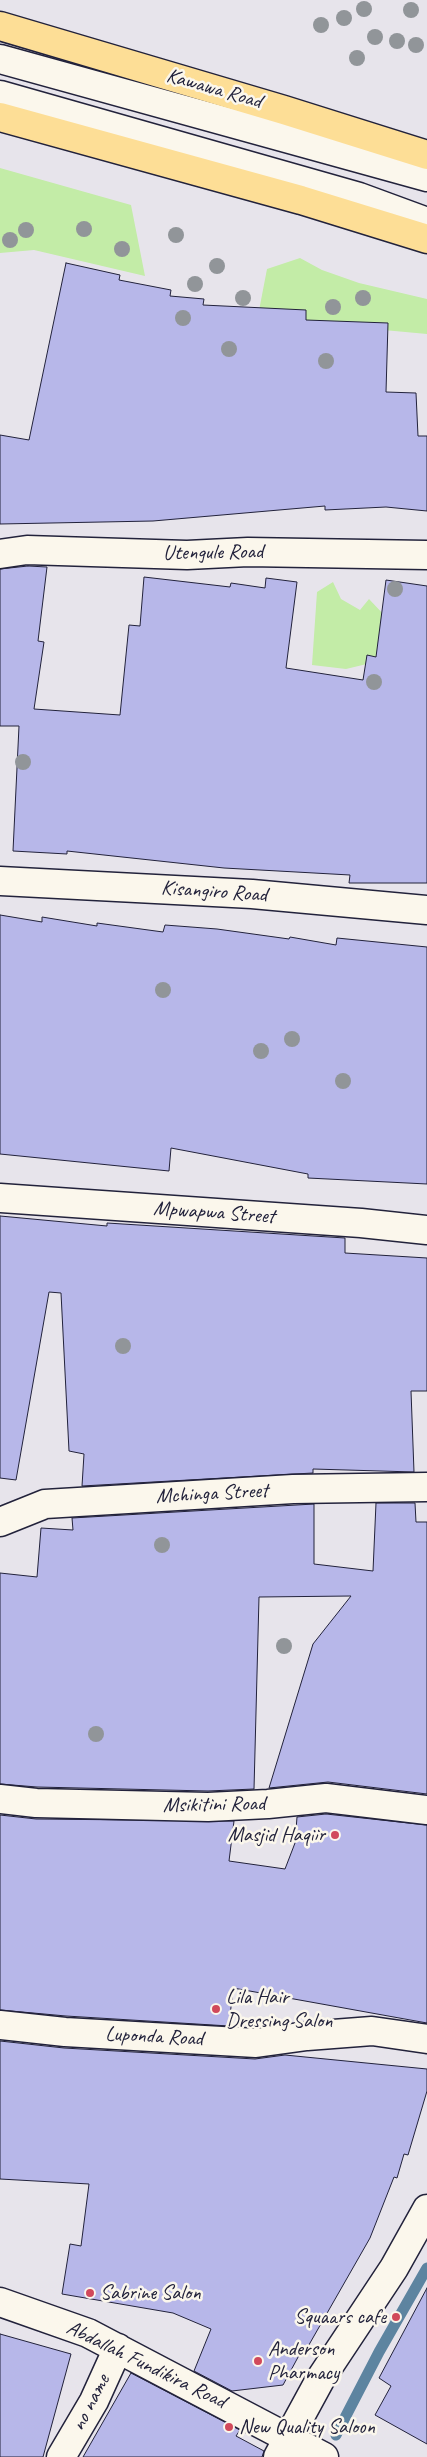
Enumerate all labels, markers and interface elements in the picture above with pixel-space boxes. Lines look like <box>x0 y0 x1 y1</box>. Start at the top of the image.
street label: Kawawa Road <box>164 63 264 115</box>
street label: Utengule Road <box>163 540 263 566</box>
street label: Kisangiro Road <box>160 876 268 908</box>
street label: Mpwapwa Street <box>153 1196 275 1230</box>
street label: Mchinga Street <box>155 1478 269 1510</box>
street label: Msikitini Road <box>163 1792 265 1818</box>
place label: Masjid Haqiir <box>228 1822 325 1848</box>
marker: Masjid Haqiir <box>329 1829 341 1841</box>
place label: Lila Hair Dressing Salon <box>226 1984 333 2034</box>
marker: Lila Hair Dressing Salon <box>210 2003 222 2015</box>
street label: Luponda Road <box>105 2022 203 2052</box>
place label: Sabrine Salon <box>100 2280 201 2306</box>
marker: Sabrine Salon <box>84 2287 96 2299</box>
place label: Squaars cafe <box>294 2304 386 2330</box>
marker: Squaars cafe <box>390 2311 402 2323</box>
street label: Abdallah Fundikira Road <box>62 2315 230 2415</box>
place label: Anderson Pharmacy <box>268 2336 339 2386</box>
marker: Anderson Pharmacy <box>252 2355 264 2367</box>
street label: no name <box>66 2370 116 2436</box>
place label: New Quality Saloon <box>239 2414 375 2440</box>
marker: New Quality Saloon <box>223 2421 235 2433</box>

